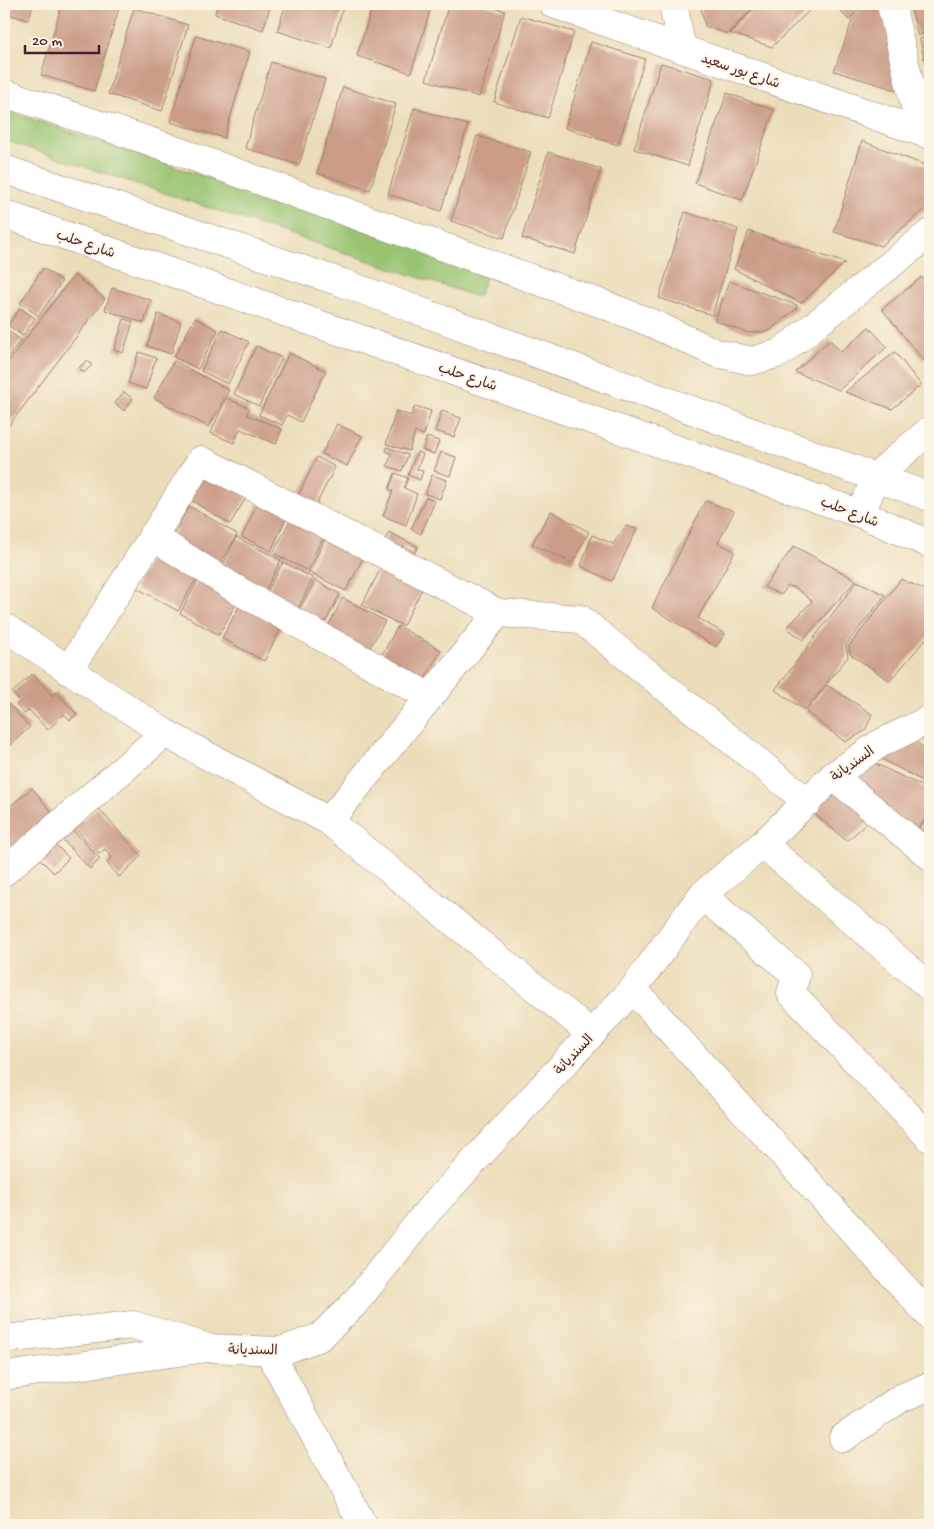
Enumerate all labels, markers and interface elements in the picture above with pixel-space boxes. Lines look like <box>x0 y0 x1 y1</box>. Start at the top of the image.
scale bar <box>25 22 99 54</box>
text: 20 m <box>32 33 62 51</box>
street label: شارع بور سعيد <box>699 51 782 94</box>
street label: شارع حلب <box>54 227 117 263</box>
street label: شارع حلب <box>436 360 499 396</box>
street label: شارع حلب <box>818 494 881 532</box>
street label: السنديانة <box>828 744 879 786</box>
street label: السنديانة <box>552 1032 598 1080</box>
street label: السنديانة <box>228 1343 278 1360</box>

